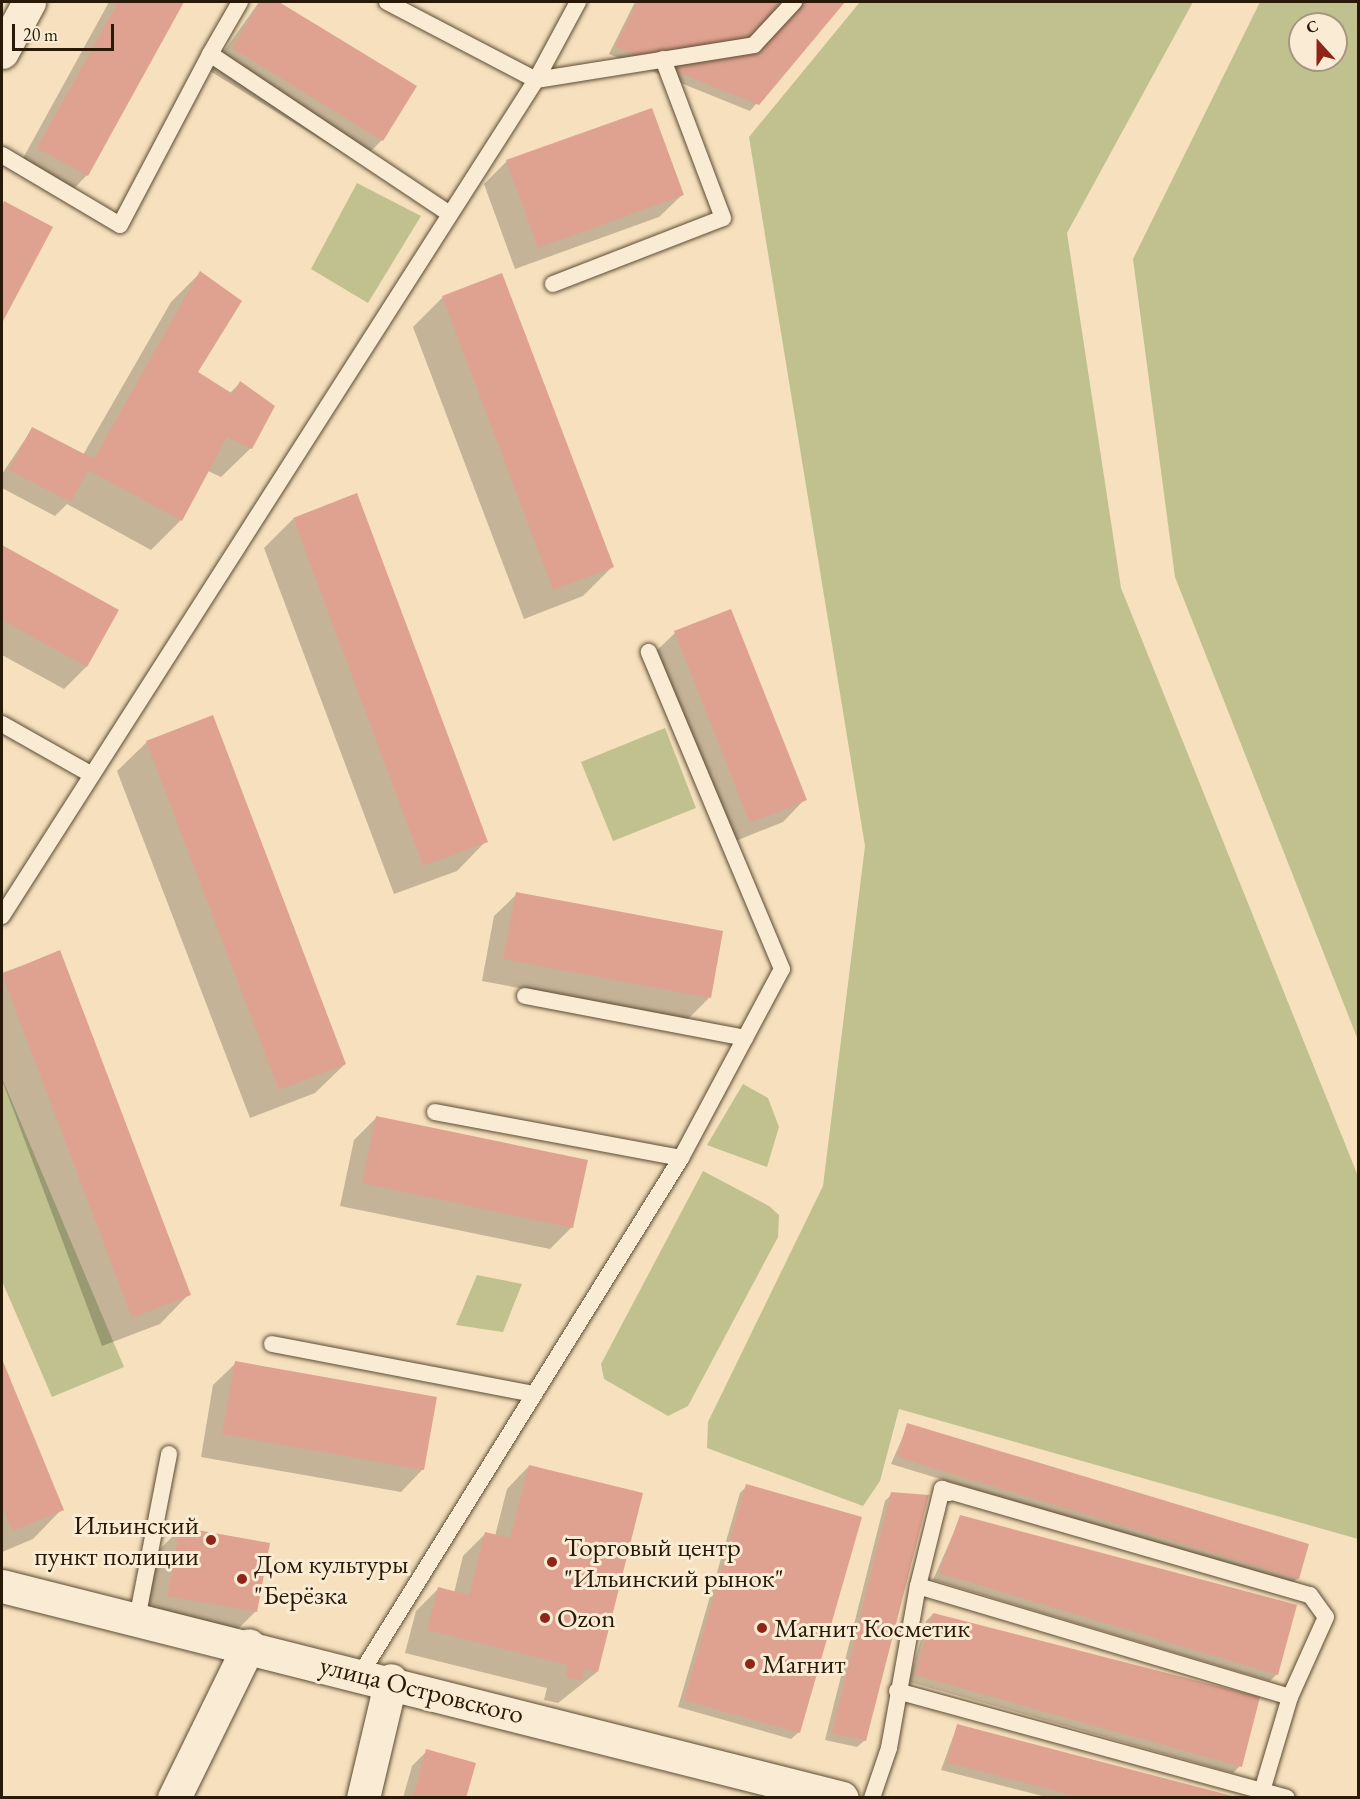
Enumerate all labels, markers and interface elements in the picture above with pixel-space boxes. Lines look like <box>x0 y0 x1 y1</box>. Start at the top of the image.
scale bar <box>15 12 117 50</box>
north arrow <box>1288 12 1348 72</box>
text: С <box>1303 15 1321 38</box>
text: 20 m <box>23 23 58 46</box>
place label: Ильинский пункт полиции <box>34 1508 199 1571</box>
place label: Торговый центр "Ильинский рынок" <box>564 1530 784 1593</box>
marker: Ильинский пункт полиции <box>204 1533 218 1547</box>
place label: Дом культуры "Берёзка <box>254 1547 409 1610</box>
marker: Торговый центр "Ильинский рынок" <box>545 1555 559 1569</box>
marker: Дом культуры "Берёзка <box>235 1572 249 1586</box>
place label: Ozon <box>557 1602 615 1634</box>
marker: Ozon <box>538 1611 552 1625</box>
place label: Магнит Косметик <box>774 1612 970 1644</box>
marker: Магнит Косметик <box>755 1621 769 1635</box>
street label: улица Островского <box>317 1648 527 1730</box>
place label: Магнит <box>762 1648 846 1680</box>
marker: Магнит <box>743 1657 757 1671</box>

